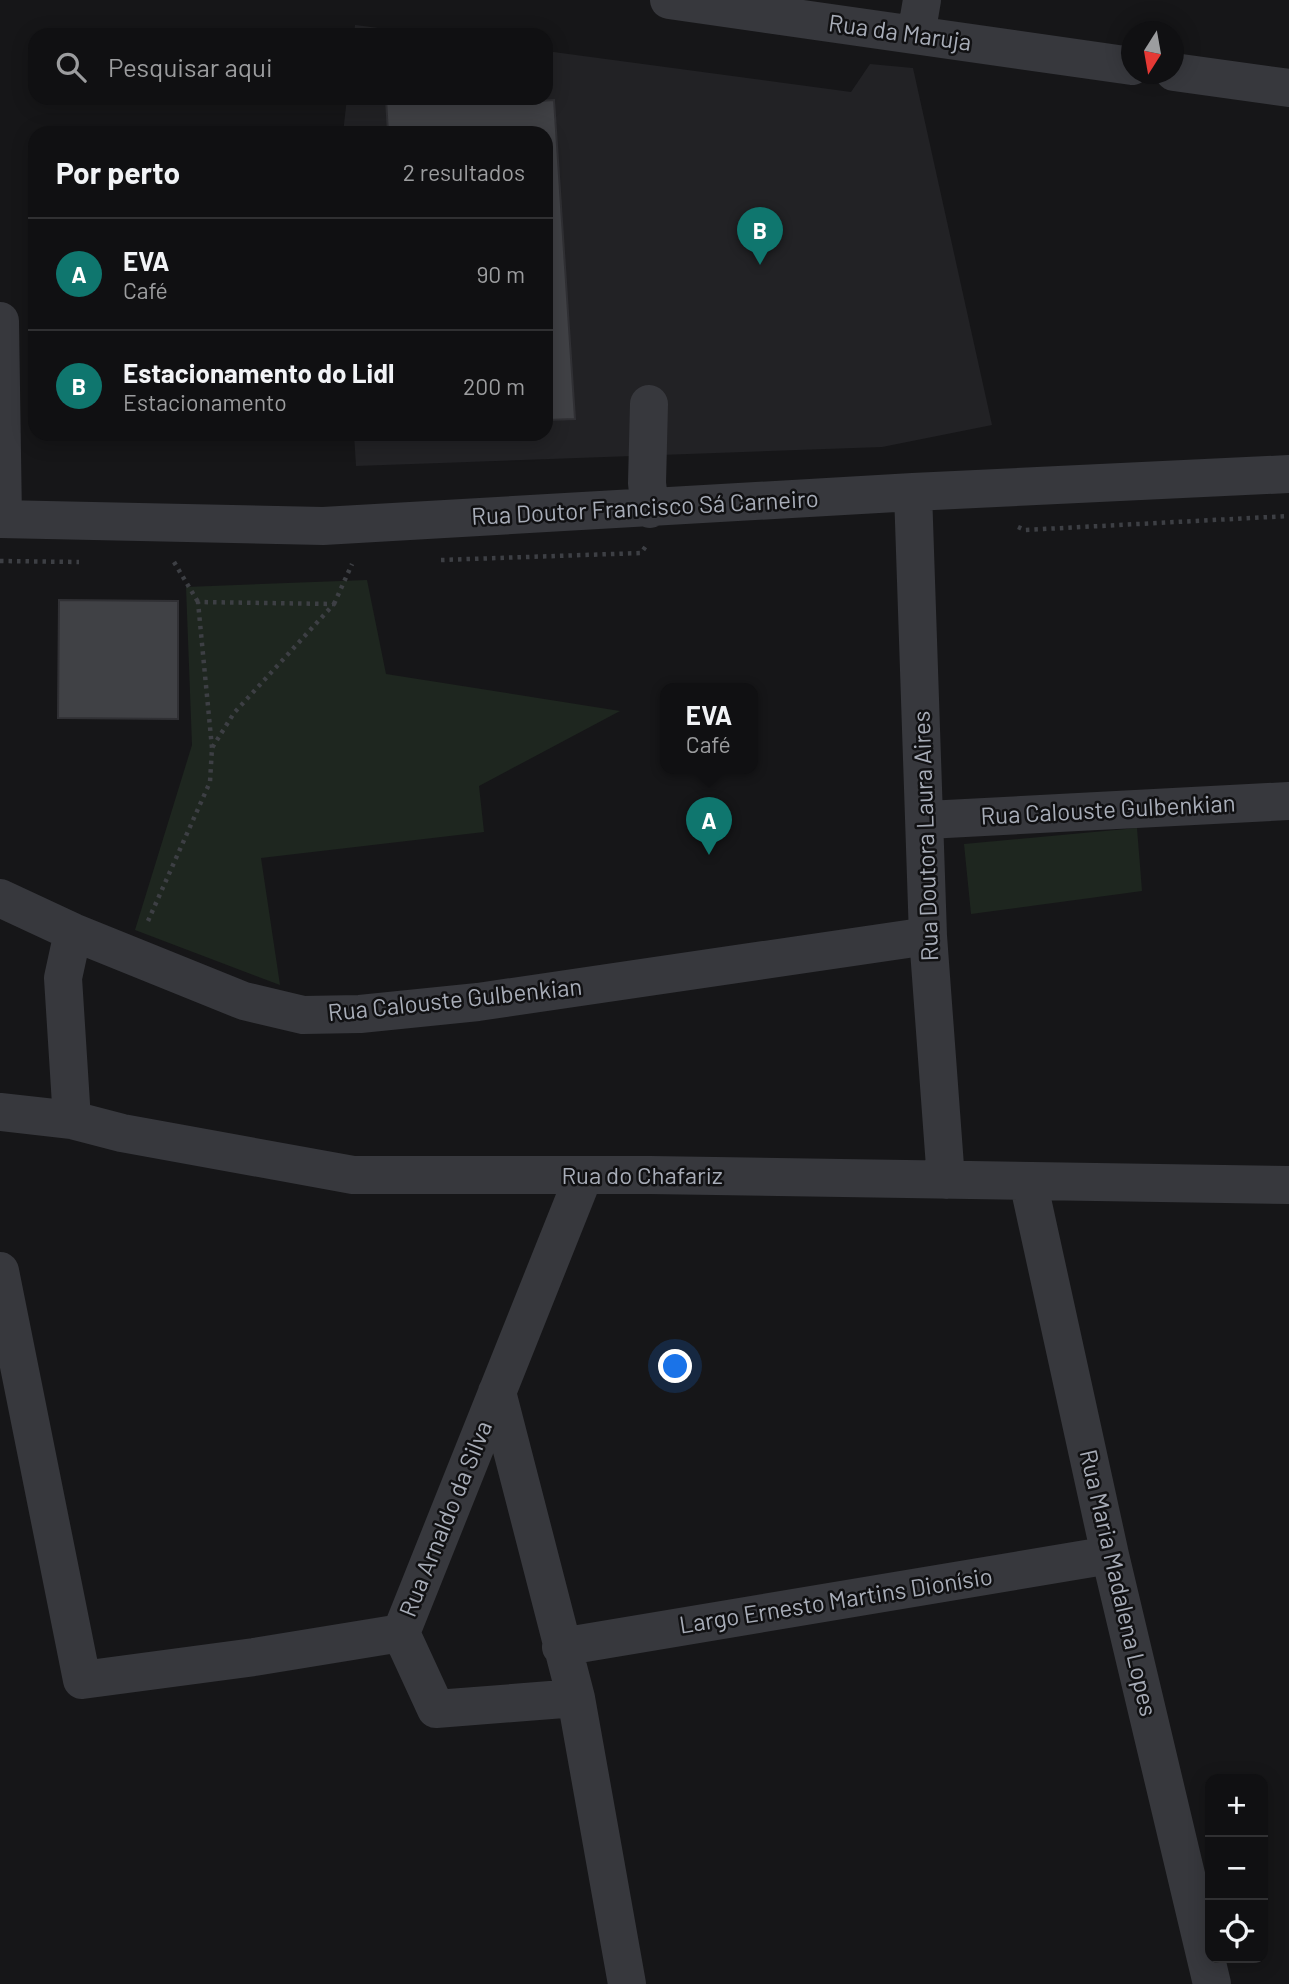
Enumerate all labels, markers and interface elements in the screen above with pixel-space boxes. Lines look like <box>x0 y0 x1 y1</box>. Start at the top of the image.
street label: Rua da Maruja <box>827 7 974 56</box>
north arrow <box>1121 21 1184 84</box>
search box <box>28 28 553 105</box>
icon: search <box>52 48 90 86</box>
text: Pesquisar aqui <box>108 51 273 82</box>
text: Por perto <box>56 154 180 190</box>
text: 2 resultados <box>403 158 525 186</box>
pin: B <box>737 207 783 265</box>
text: EVA <box>123 245 169 276</box>
text: A <box>71 260 87 288</box>
text: 90 m <box>476 260 525 288</box>
text: Café <box>123 276 168 304</box>
text: Estacionamento do Lidl <box>123 357 394 388</box>
text: B <box>72 372 86 400</box>
text: 200 m <box>463 372 525 400</box>
text: Estacionamento <box>123 388 287 416</box>
street label: Rua Doutor Francisco Sá Carneiro <box>471 483 819 530</box>
popup <box>660 683 758 774</box>
text: EVA <box>686 699 732 730</box>
street label: Rua Doutora Laura Aires <box>906 710 943 962</box>
text: Café <box>686 730 731 758</box>
street label: Rua Calouste Gulbenkian <box>980 787 1236 830</box>
pin: A <box>686 797 732 855</box>
street label: Rua Calouste Gulbenkian <box>326 971 583 1026</box>
street label: Rua do Chafariz <box>561 1160 723 1189</box>
your location <box>658 1349 692 1383</box>
street label: Rua Arnaldo da Silva <box>392 1416 497 1621</box>
street label: Rua Maria Madalena Lopes <box>1075 1446 1164 1719</box>
street label: Largo Ernesto Martins Dionísio <box>677 1560 995 1639</box>
map controls <box>1205 1774 1268 1963</box>
button: + <box>1205 1774 1268 1837</box>
button: − <box>1205 1837 1268 1900</box>
button: locate <box>1205 1900 1268 1963</box>

